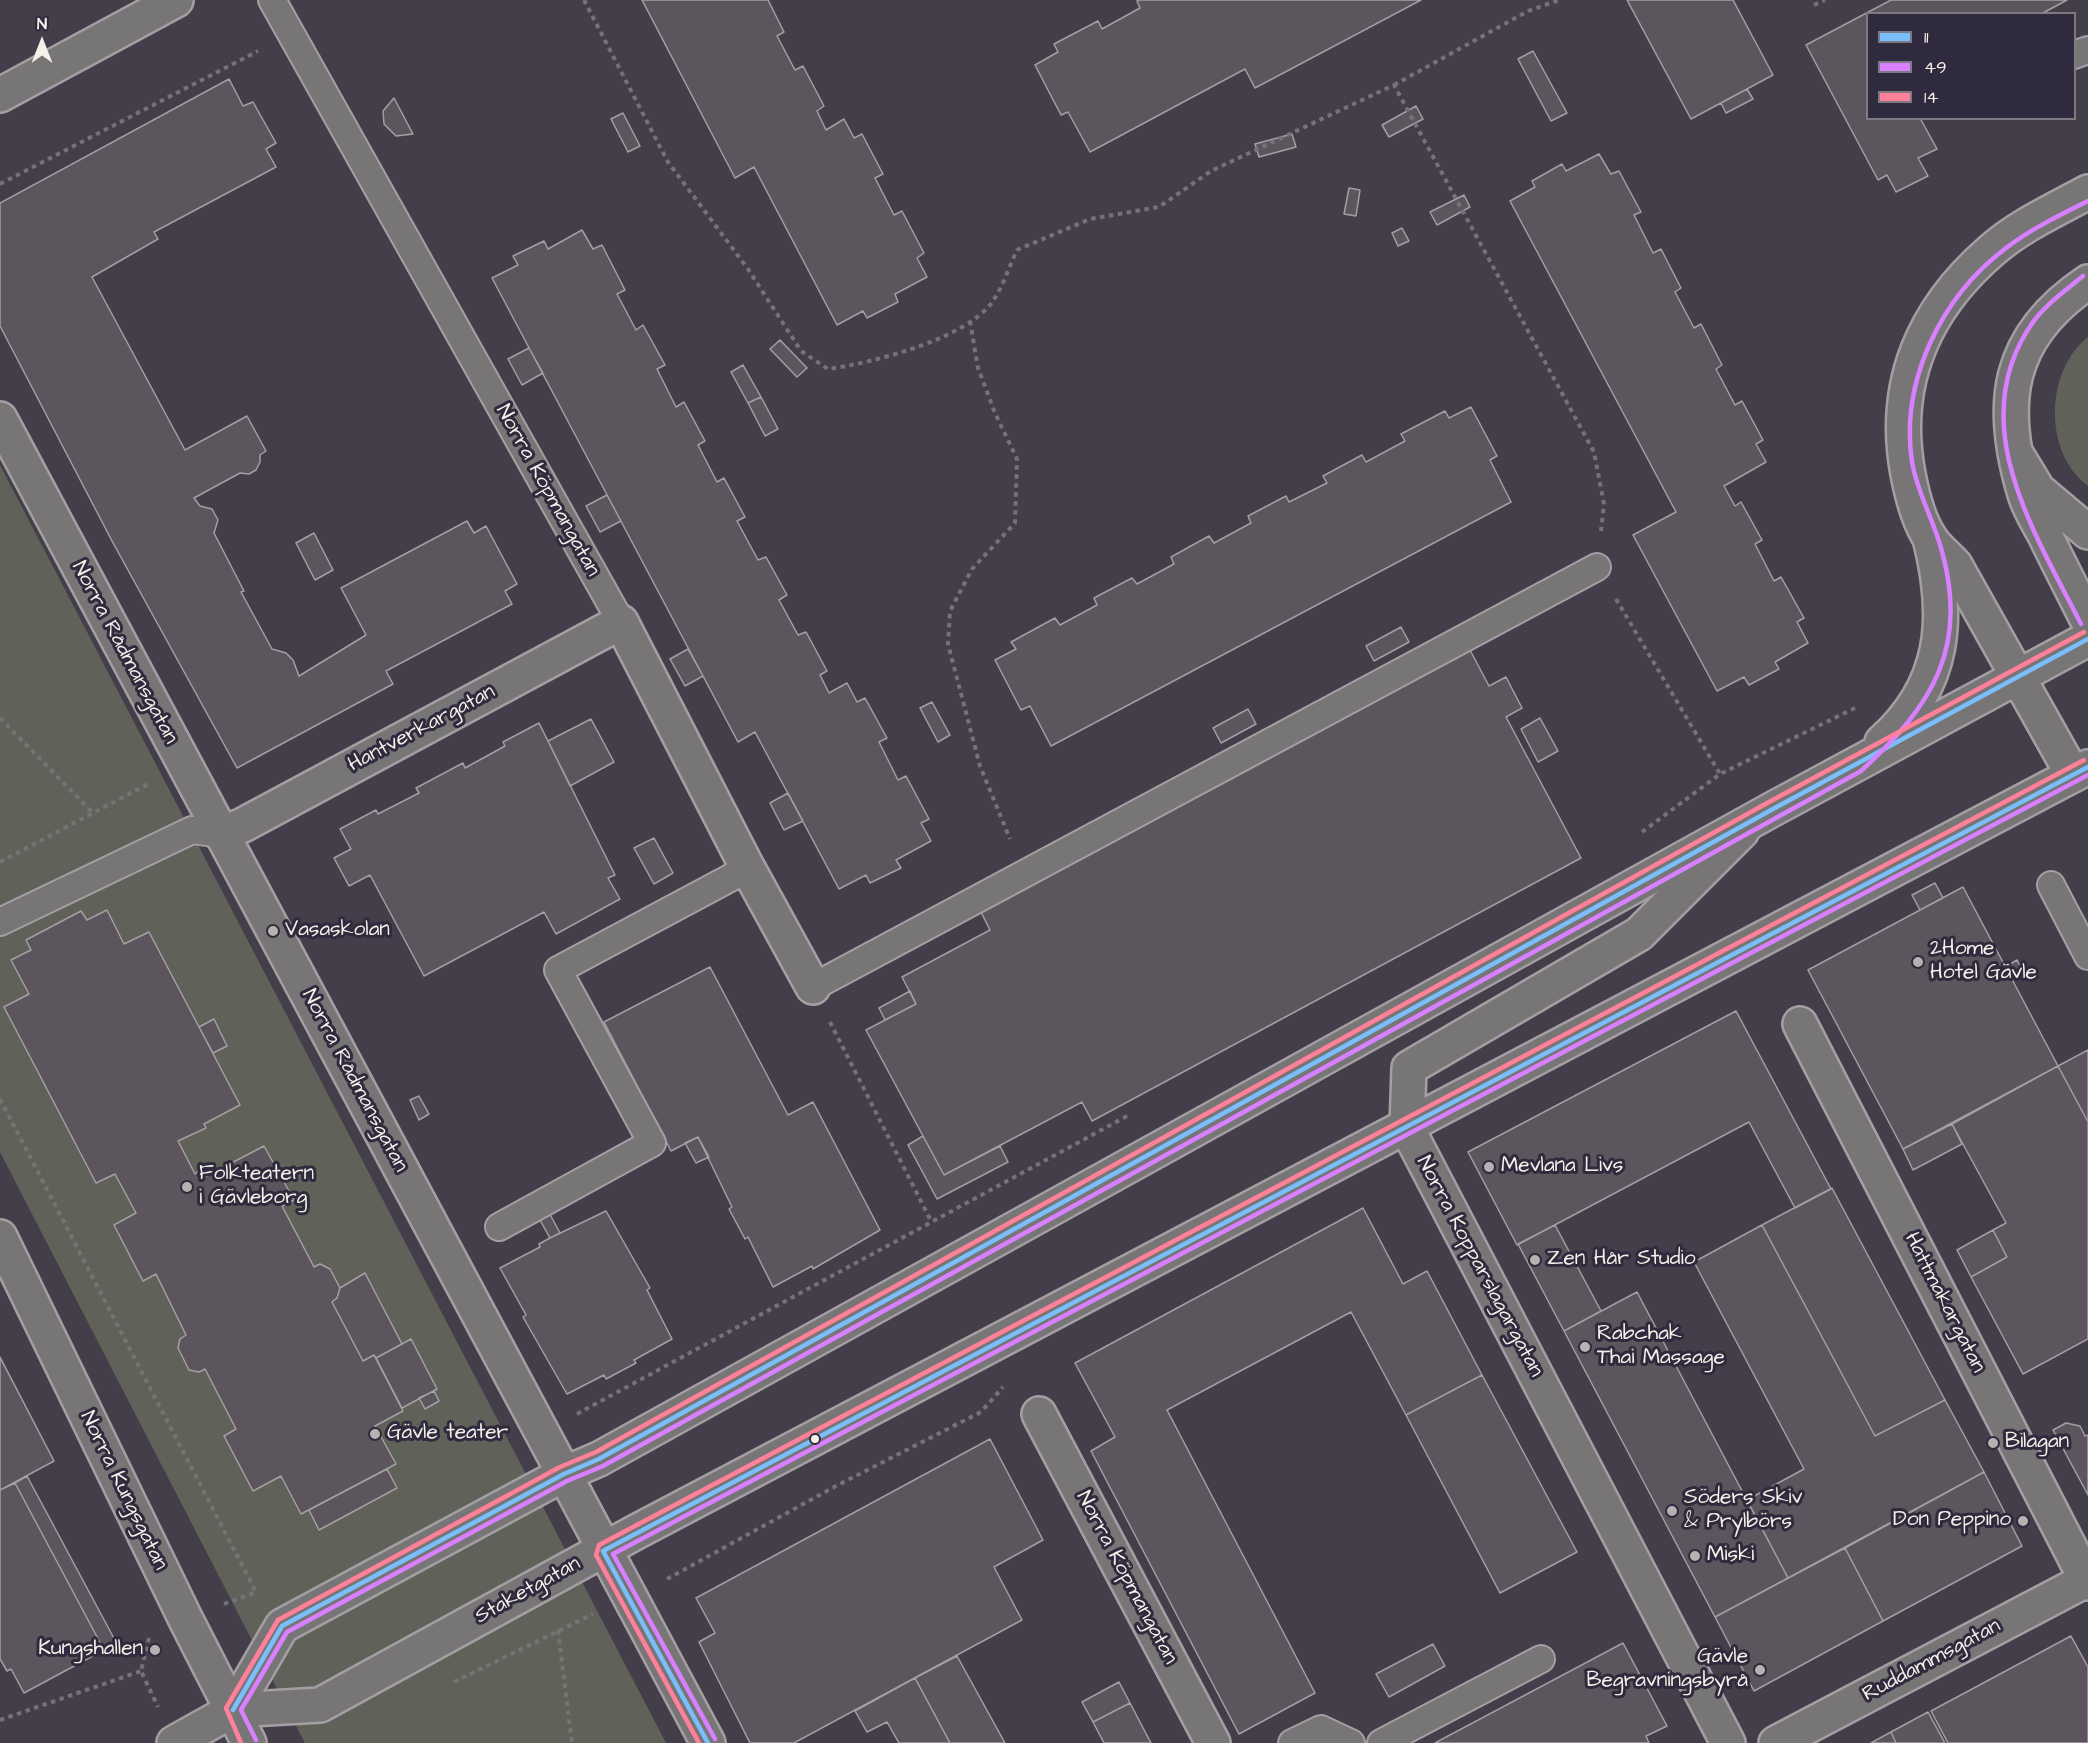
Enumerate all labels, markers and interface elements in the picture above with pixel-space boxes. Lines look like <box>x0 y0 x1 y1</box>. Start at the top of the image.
north arrow <box>12 12 72 72</box>
legend <box>1866 12 2076 120</box>
text: N <box>37 13 47 35</box>
text: 11 <box>1924 25 1929 50</box>
text: 49 <box>1924 55 1947 80</box>
text: 14 <box>1924 85 1939 110</box>
street label: Norra Köpmangatan <box>489 401 605 581</box>
street label: Norra Rådmansgatan <box>65 557 183 749</box>
street label: Hantverkargatan <box>344 680 500 778</box>
place label: Vasaskolan <box>285 918 390 944</box>
marker: Vasaskolan <box>266 924 280 938</box>
place label: 2Home Hotel Gävle <box>1930 937 2037 987</box>
marker: 2Home Hotel Gävle <box>1911 955 1925 969</box>
street label: Norra Rådmansgatan <box>295 985 413 1177</box>
street label: Norra Kopparslagargatan <box>1410 1152 1548 1382</box>
place label: Mevlana Livs <box>1501 1154 1623 1180</box>
marker: Mevlana Livs <box>1482 1160 1496 1174</box>
place label: Folkteatern i Gävleborg <box>199 1162 314 1212</box>
marker: Folkteatern i Gävleborg <box>180 1180 194 1194</box>
street label: Hattmakargatan <box>1898 1229 1990 1377</box>
place label: Zen Hår Studio <box>1547 1247 1696 1273</box>
marker: Zen Hår Studio <box>1528 1253 1542 1267</box>
place label: Rabchak Thai Massage <box>1597 1322 1725 1372</box>
marker: Rabchak Thai Massage <box>1578 1340 1592 1354</box>
street label: Norra Kungsgatan <box>74 1407 172 1575</box>
place label: Gävle teater <box>387 1421 508 1447</box>
marker: Gävle teater <box>368 1427 382 1441</box>
place label: Bilagan <box>2005 1430 2069 1456</box>
unlabelled marker <box>809 1433 821 1445</box>
marker: Bilagan <box>1986 1436 2000 1450</box>
place label: Söders Skiv & Prylbörs <box>1684 1486 1802 1536</box>
street label: Norra Köpmangatan <box>1070 1487 1182 1669</box>
marker: Söders Skiv & Prylbörs <box>1665 1504 1679 1518</box>
place label: Don Peppino <box>1893 1508 2011 1534</box>
marker: Don Peppino <box>2016 1514 2030 1528</box>
place label: Miski <box>1707 1543 1754 1569</box>
marker: Miski <box>1688 1549 1702 1563</box>
street label: Staketgatan <box>471 1552 585 1630</box>
street label: Ruddammsgatan <box>1859 1614 2005 1708</box>
place label: Kungshallen <box>38 1637 143 1663</box>
marker: Kungshallen <box>148 1643 162 1657</box>
place label: Gävle Begravningsbyrå <box>1587 1645 1748 1695</box>
marker: Gävle Begravningsbyrå <box>1753 1663 1767 1677</box>

